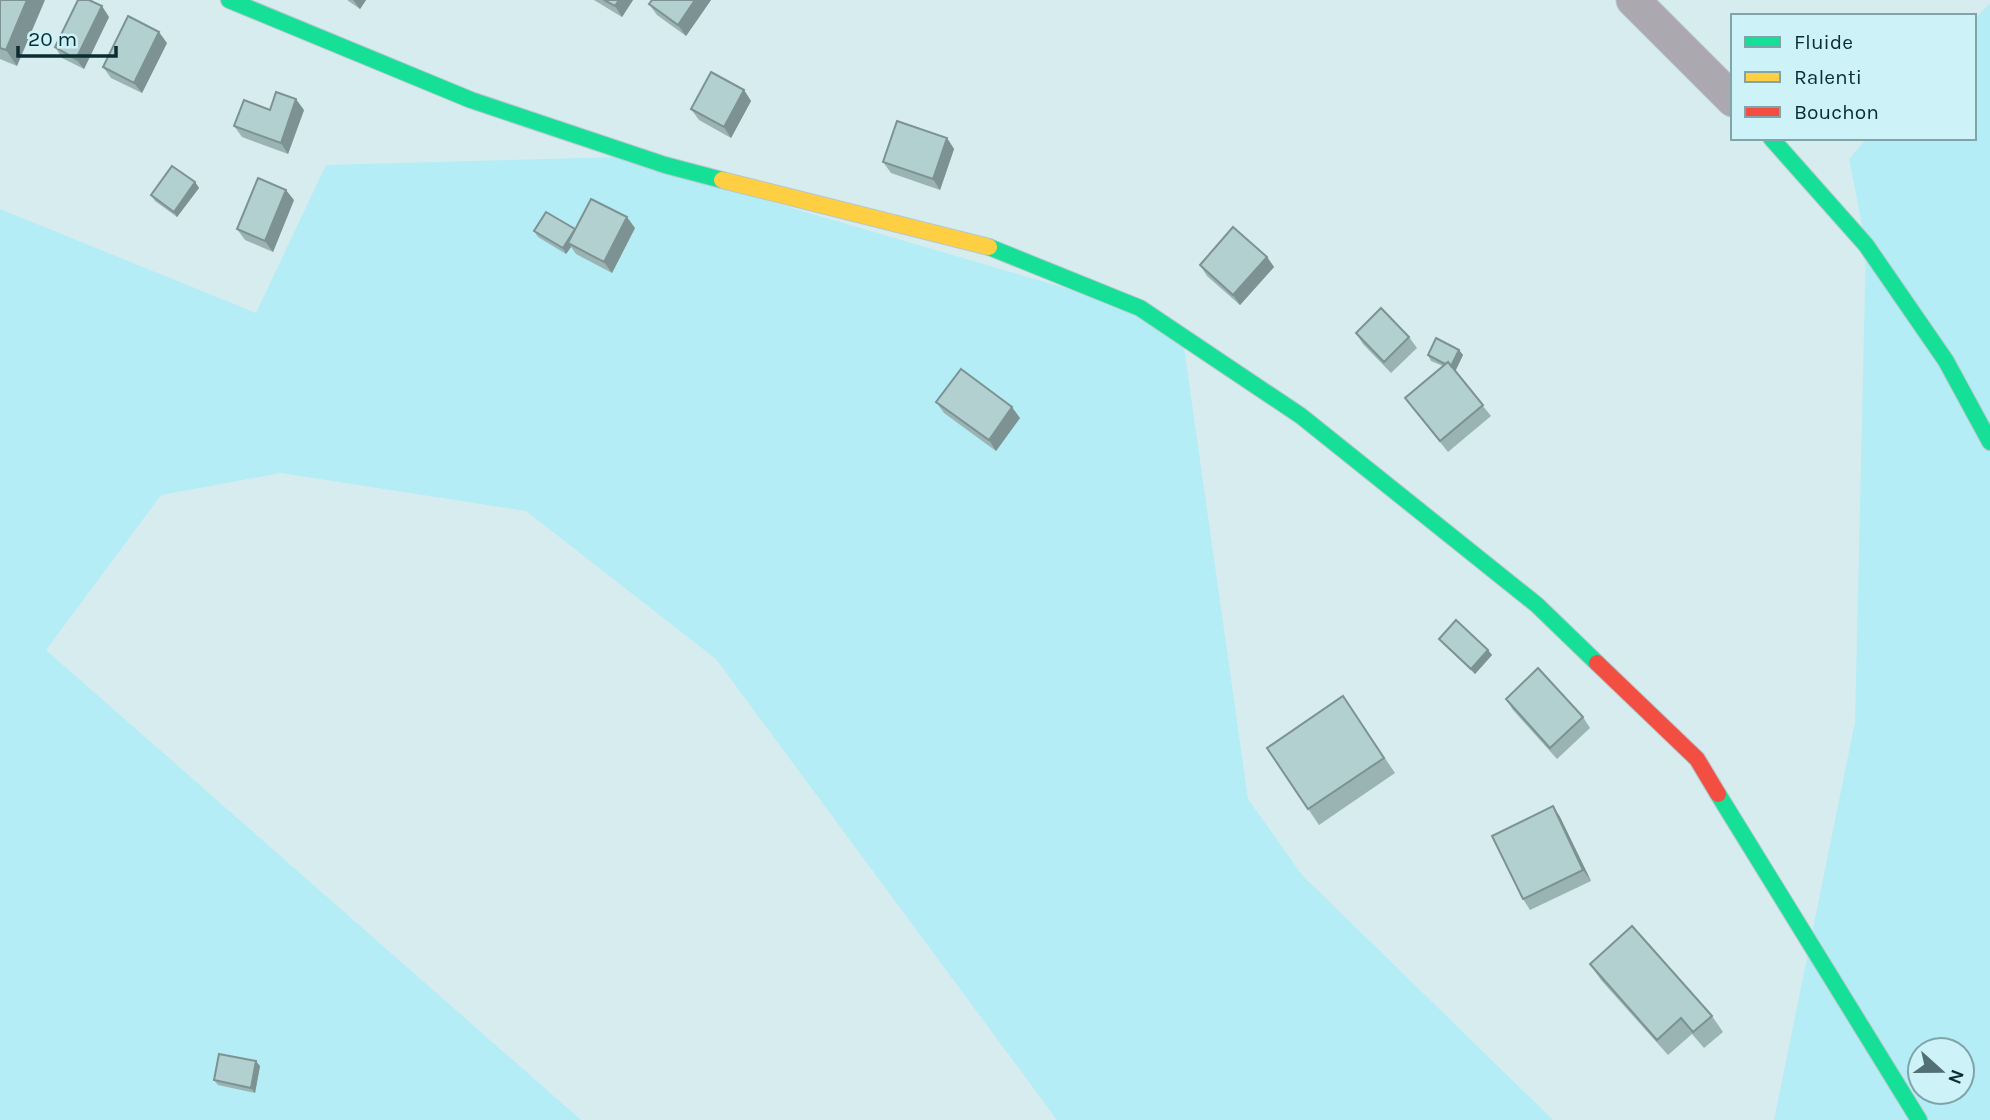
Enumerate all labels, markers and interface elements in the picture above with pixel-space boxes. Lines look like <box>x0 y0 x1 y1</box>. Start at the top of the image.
scale bar <box>18 14 116 58</box>
legend <box>1731 14 1976 140</box>
text: 20 m <box>28 27 77 51</box>
text: Fluide <box>1794 30 1853 54</box>
text: Ralenti <box>1794 65 1862 89</box>
text: Bouchon <box>1794 100 1879 124</box>
north arrow <box>1906 1036 1976 1106</box>
text: N <box>1943 1066 1969 1087</box>

